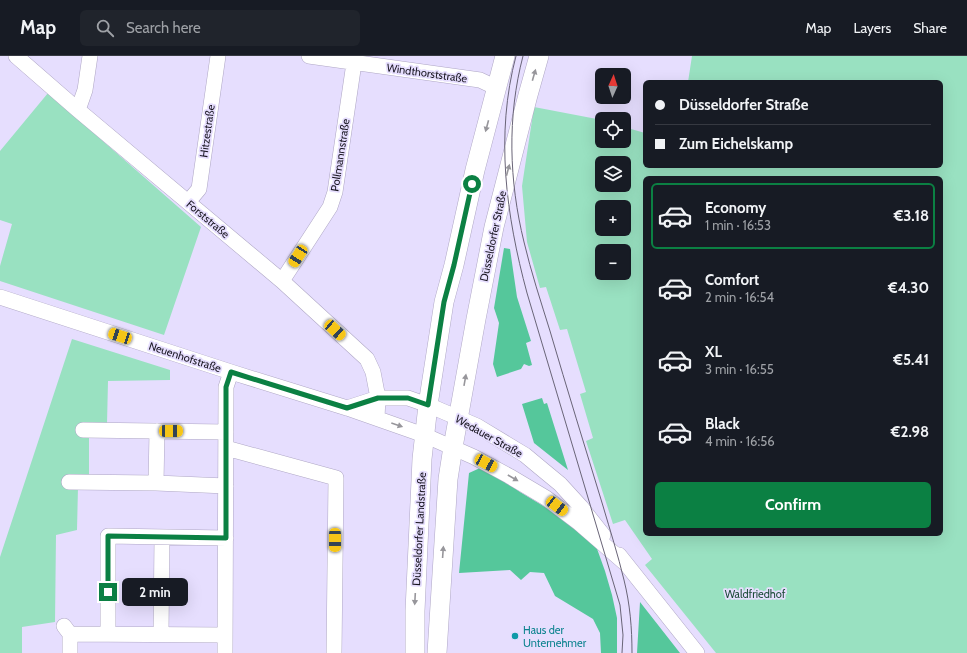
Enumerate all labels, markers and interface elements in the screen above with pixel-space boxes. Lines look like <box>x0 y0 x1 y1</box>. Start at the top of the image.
search box <box>80 10 360 46</box>
text: Map <box>20 16 56 39</box>
icon: search <box>94 17 116 39</box>
text: Search here <box>126 19 201 37</box>
text: Map <box>806 19 831 37</box>
text: Layers <box>853 19 891 37</box>
text: Share <box>913 19 947 37</box>
street label: Windthorststraße <box>386 60 469 86</box>
north arrow <box>595 68 631 104</box>
map controls <box>595 68 631 280</box>
one-way arrow <box>531 69 537 81</box>
text: Düsseldorfer Straße <box>679 96 809 114</box>
street label: Hitzestraße <box>196 103 218 158</box>
button: locate <box>595 112 631 148</box>
street label: Pollmannstraße <box>327 117 353 192</box>
one-way arrow <box>484 120 490 132</box>
text: Zum Eichelskamp <box>679 135 793 153</box>
button: layers <box>595 156 631 192</box>
one-way arrow <box>506 164 512 177</box>
route start <box>463 175 481 193</box>
street label: Düsseldorfer Straße <box>477 189 510 283</box>
street label: Forststraße <box>184 197 233 241</box>
icon: car <box>657 198 693 234</box>
text: Economy <box>705 199 766 217</box>
button: + <box>595 200 631 236</box>
text: €3.18 <box>894 207 929 225</box>
text: 1 min · 16:53 <box>705 217 771 233</box>
car <box>286 243 310 269</box>
button: − <box>595 244 631 280</box>
icon: car <box>657 270 693 306</box>
text: Comfort <box>705 271 759 289</box>
text: €4.30 <box>888 279 929 297</box>
text: 2 min · 16:54 <box>705 289 774 305</box>
car <box>322 318 348 342</box>
car <box>107 327 133 345</box>
street label: Neuenhofstraße <box>147 339 223 375</box>
icon: car <box>657 342 693 378</box>
text: XL <box>705 343 722 361</box>
text: €5.41 <box>893 351 929 369</box>
text: 3 min · 16:55 <box>705 361 774 377</box>
one-way arrow <box>462 374 468 386</box>
street label: Wedauer Straße <box>453 412 525 460</box>
icon: car <box>657 414 693 450</box>
text: Black <box>705 415 740 433</box>
one-way arrow <box>392 423 404 429</box>
text: €2.98 <box>891 423 929 441</box>
car <box>159 425 183 437</box>
text: 4 min · 16:56 <box>705 433 775 449</box>
car <box>473 452 499 474</box>
street label: Düsseldorfer Landstraße <box>409 472 429 586</box>
one-way arrow <box>507 474 519 481</box>
button: Confirm <box>655 482 931 528</box>
car <box>544 494 570 518</box>
car <box>329 528 341 552</box>
one-way arrow <box>440 546 447 558</box>
callout: 2 min <box>122 578 188 606</box>
route end <box>99 583 117 601</box>
text: 2 min <box>139 584 171 600</box>
park label: Waldfriedhof <box>725 587 786 601</box>
one-way arrow <box>412 593 419 605</box>
place label: Haus der Unternehmer <box>523 623 587 650</box>
marker: Haus der Unternehmer <box>510 631 520 641</box>

